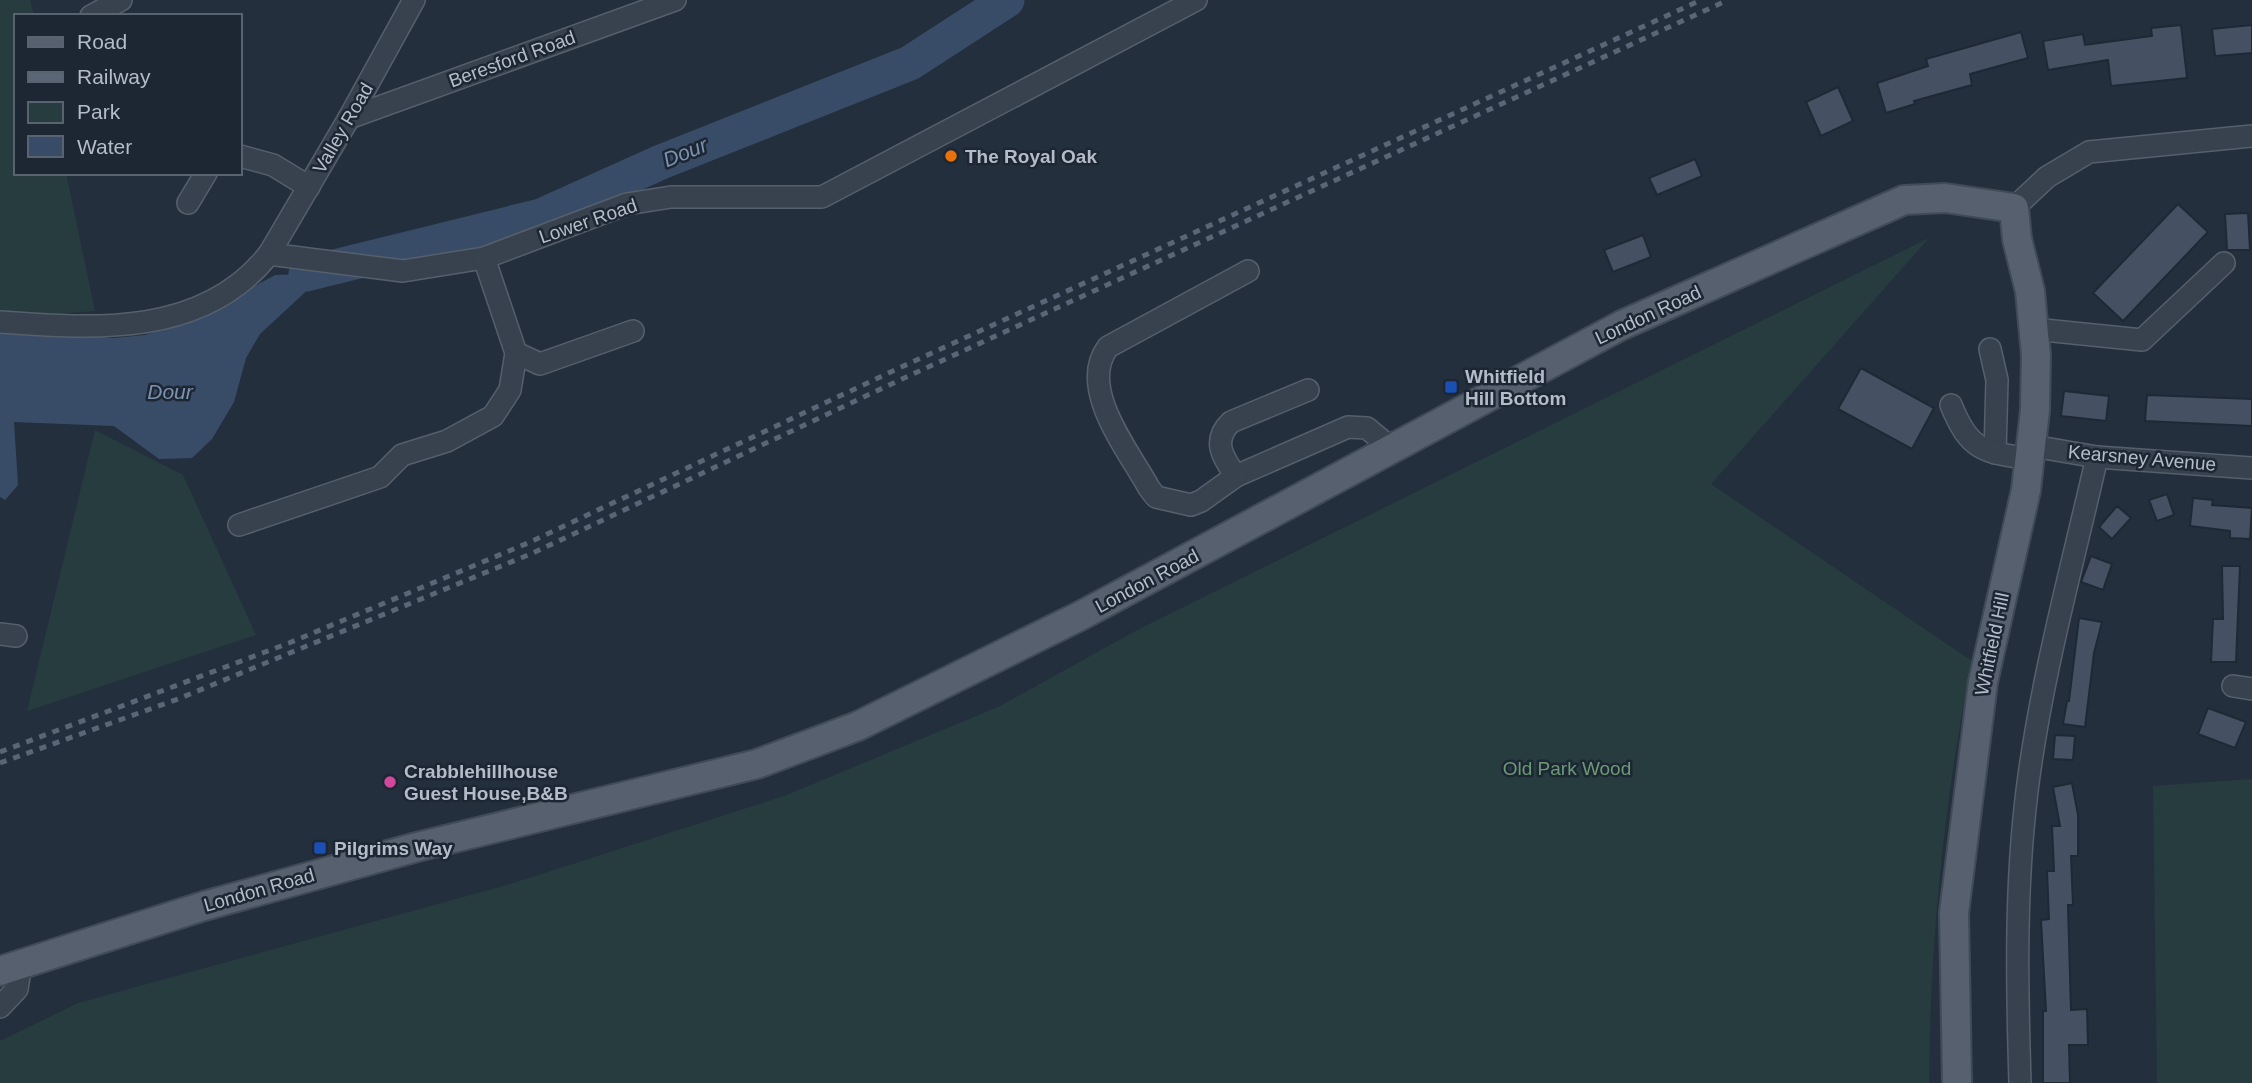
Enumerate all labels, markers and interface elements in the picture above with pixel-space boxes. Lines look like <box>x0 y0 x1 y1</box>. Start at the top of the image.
legend <box>14 14 242 175</box>
street label: Beresford Road <box>446 26 578 92</box>
text: Road <box>77 30 127 53</box>
text: Railway <box>77 65 151 88</box>
street label: Valley Road <box>309 79 377 177</box>
text: Park <box>77 100 121 123</box>
water label: Dour <box>660 132 711 171</box>
text: Water <box>77 135 132 158</box>
place label: The Royal Oak <box>965 146 1097 167</box>
marker: The Royal Oak <box>943 148 959 164</box>
street label: Lower Road <box>536 194 640 248</box>
street label: London Road <box>1592 281 1704 349</box>
place label: Whitfield Hill Bottom <box>1465 366 1566 409</box>
marker: Whitfield Hill Bottom <box>1443 379 1459 395</box>
water label: Dour <box>147 380 194 403</box>
street label: Kearsney Avenue <box>2067 441 2217 475</box>
street label: London Road <box>1092 545 1202 617</box>
street label: Whitfield Hill <box>1971 591 2013 697</box>
park label: Old Park Wood <box>1503 758 1631 779</box>
place label: Crabblehillhouse Guest House,B&B <box>404 761 568 804</box>
marker: Crabblehillhouse Guest House,B&B <box>382 774 398 790</box>
place label: Pilgrims Way <box>334 838 453 859</box>
marker: Pilgrims Way <box>312 840 328 856</box>
street label: London Road <box>201 864 317 916</box>

